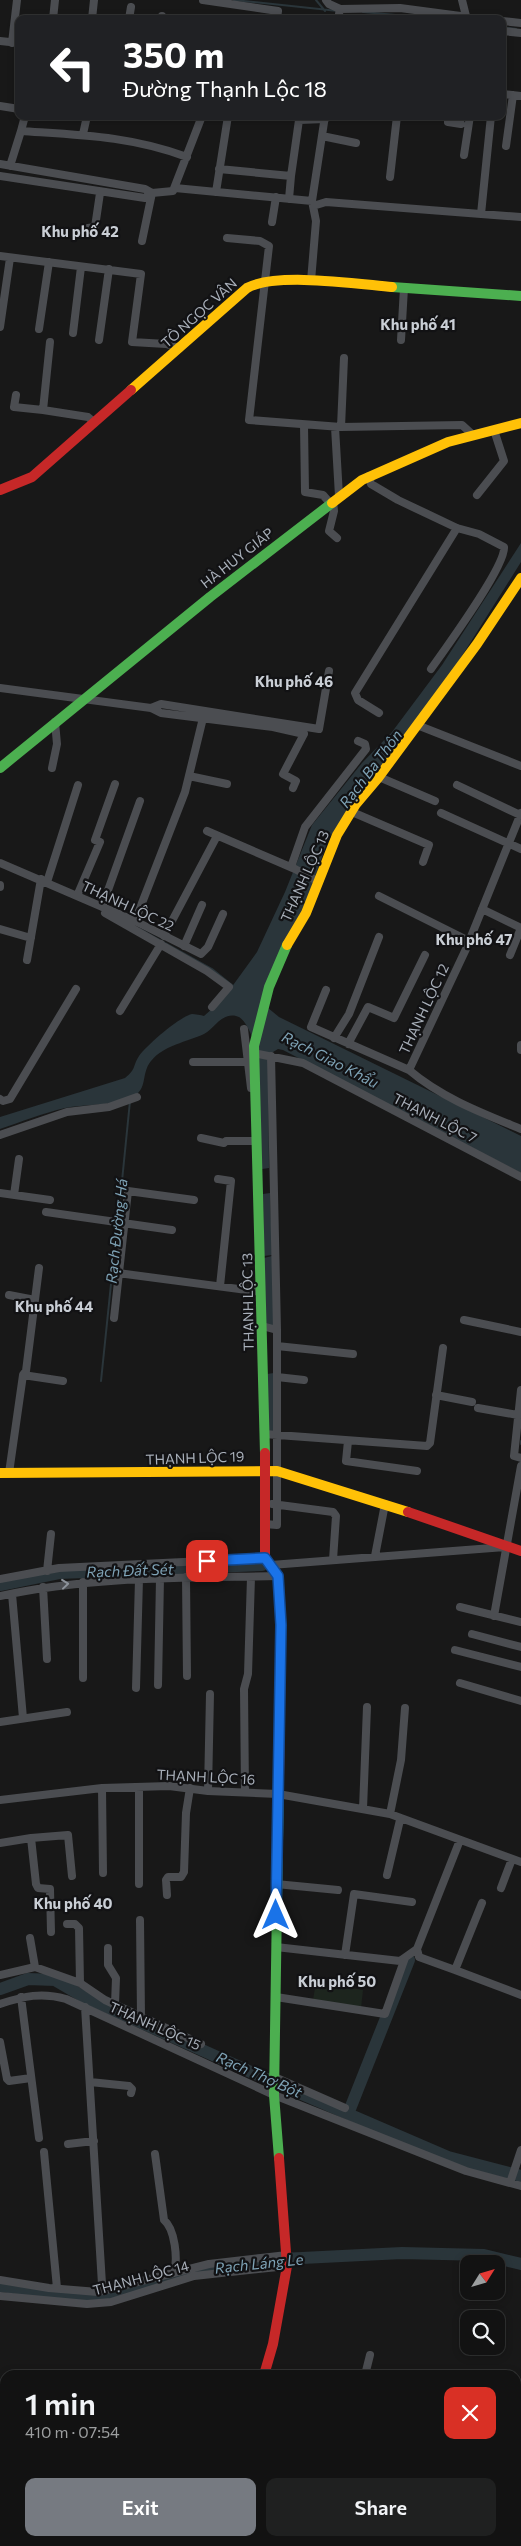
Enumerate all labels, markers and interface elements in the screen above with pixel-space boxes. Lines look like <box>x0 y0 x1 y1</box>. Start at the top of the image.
text: 350 m <box>123 32 224 75</box>
icon: left <box>40 35 105 100</box>
text: Đường Thạnh Lộc 18 <box>123 75 327 102</box>
district label: Khu phố 42 <box>41 222 119 240</box>
street label: TÔ NGỌC VÂN <box>157 274 240 351</box>
district label: Khu phố 41 <box>380 315 456 333</box>
street label: HÀ HUY GIÁP <box>197 524 277 591</box>
district label: Khu phố 46 <box>255 672 333 690</box>
water label: Rạch Ba Thôn <box>335 726 405 811</box>
street label: THẠNH LỘC 13 <box>277 827 332 924</box>
street label: THẠNH LỘC 22 <box>79 877 177 934</box>
district label: Khu phố 47 <box>435 930 513 948</box>
street label: THẠNH LỘC 12 <box>395 961 452 1057</box>
water label: Rạch Giao Khẩu <box>279 1027 382 1091</box>
street label: THẠNH LỘC 7 <box>391 1089 480 1146</box>
water label: Rạch Đường Há <box>102 1177 130 1284</box>
street label: THẠNH LỘC 13 <box>238 1253 257 1351</box>
district label: Khu phố 44 <box>15 1297 93 1315</box>
street label: THẠNH LỘC 19 <box>145 1447 245 1468</box>
pin <box>186 1540 228 1582</box>
icon: arrive <box>193 1547 221 1575</box>
water label: Rạch Đất Sét <box>86 1559 175 1581</box>
one-way arrow <box>61 1579 69 1590</box>
street label: THẠNH LỘC 16 <box>156 1765 256 1788</box>
position arrow <box>249 1888 301 1940</box>
district label: Khu phố 40 <box>33 1894 113 1912</box>
district label: Khu phố 50 <box>298 1972 376 1990</box>
street label: THẠNH LỘC 15 <box>107 1998 204 2053</box>
water label: Rạch Thợ Bột <box>214 2047 306 2101</box>
water label: Rạch Láng Le <box>214 2249 304 2277</box>
north arrow <box>460 2255 505 2300</box>
map controls <box>460 2255 505 2355</box>
street label: THẠNH LỘC 14 <box>91 2256 191 2299</box>
button: search <box>460 2310 505 2355</box>
text: 1 min <box>25 2384 96 2421</box>
button: close <box>444 2387 496 2439</box>
text: 410 m · 07:54 <box>25 2422 120 2441</box>
button: Exit <box>25 2478 256 2536</box>
button: Share <box>266 2478 496 2536</box>

